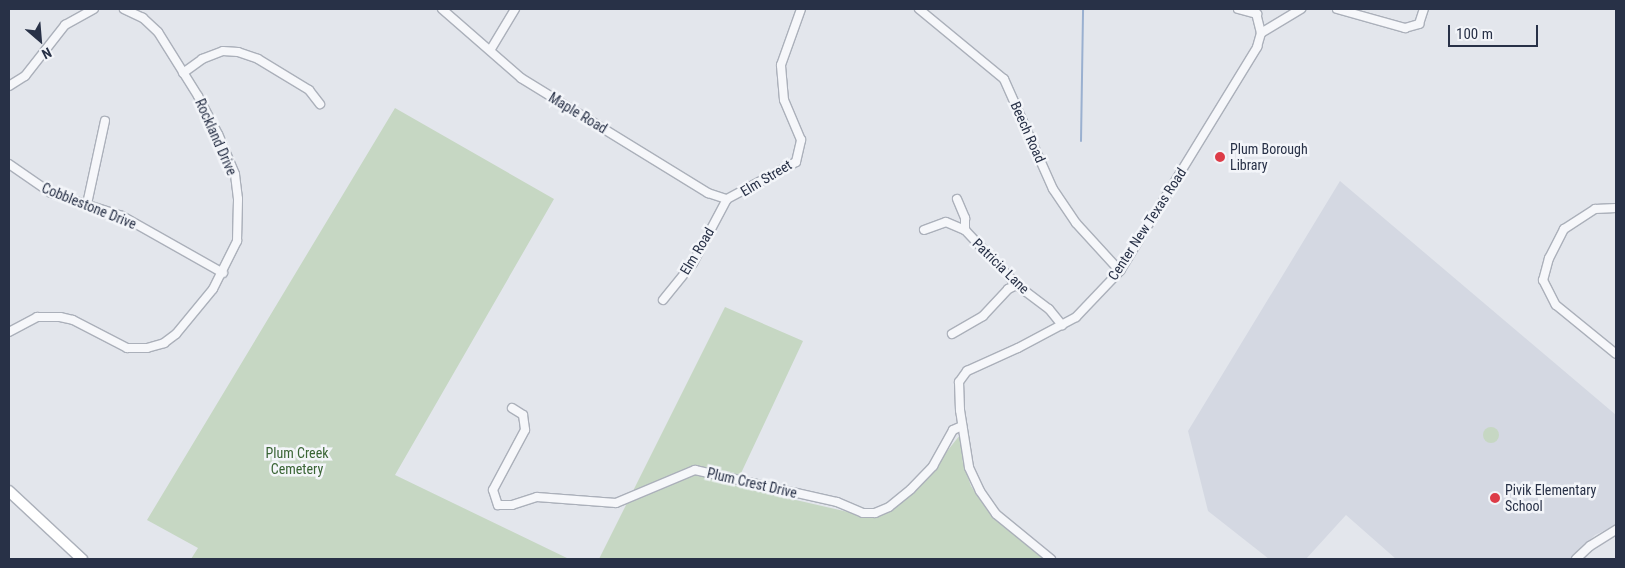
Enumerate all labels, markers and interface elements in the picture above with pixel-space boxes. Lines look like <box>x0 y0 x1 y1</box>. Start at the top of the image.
north arrow <box>15 15 65 65</box>
scale bar <box>1450 15 1540 47</box>
text: 100 m <box>1456 25 1493 43</box>
text: N <box>39 44 54 62</box>
street label: Maple Road <box>546 89 610 137</box>
street label: Rockland Drive <box>192 96 240 178</box>
street label: Beech Road <box>1007 99 1049 165</box>
place label: Plum Borough Library <box>1230 141 1308 174</box>
marker: Plum Borough Library <box>1214 151 1226 163</box>
street label: Elm Street <box>737 156 795 200</box>
street label: Center New Texas Road <box>1104 165 1190 283</box>
street label: Cobblestone Drive <box>39 179 139 233</box>
street label: Elm Road <box>676 224 718 278</box>
street label: Patricia Lane <box>969 235 1033 297</box>
park label: Plum Creek Cemetery <box>266 445 328 478</box>
street label: Plum Crest Drive <box>705 464 799 502</box>
place label: Pivik Elementary School <box>1505 482 1596 514</box>
marker: Pivik Elementary School <box>1489 492 1501 504</box>

